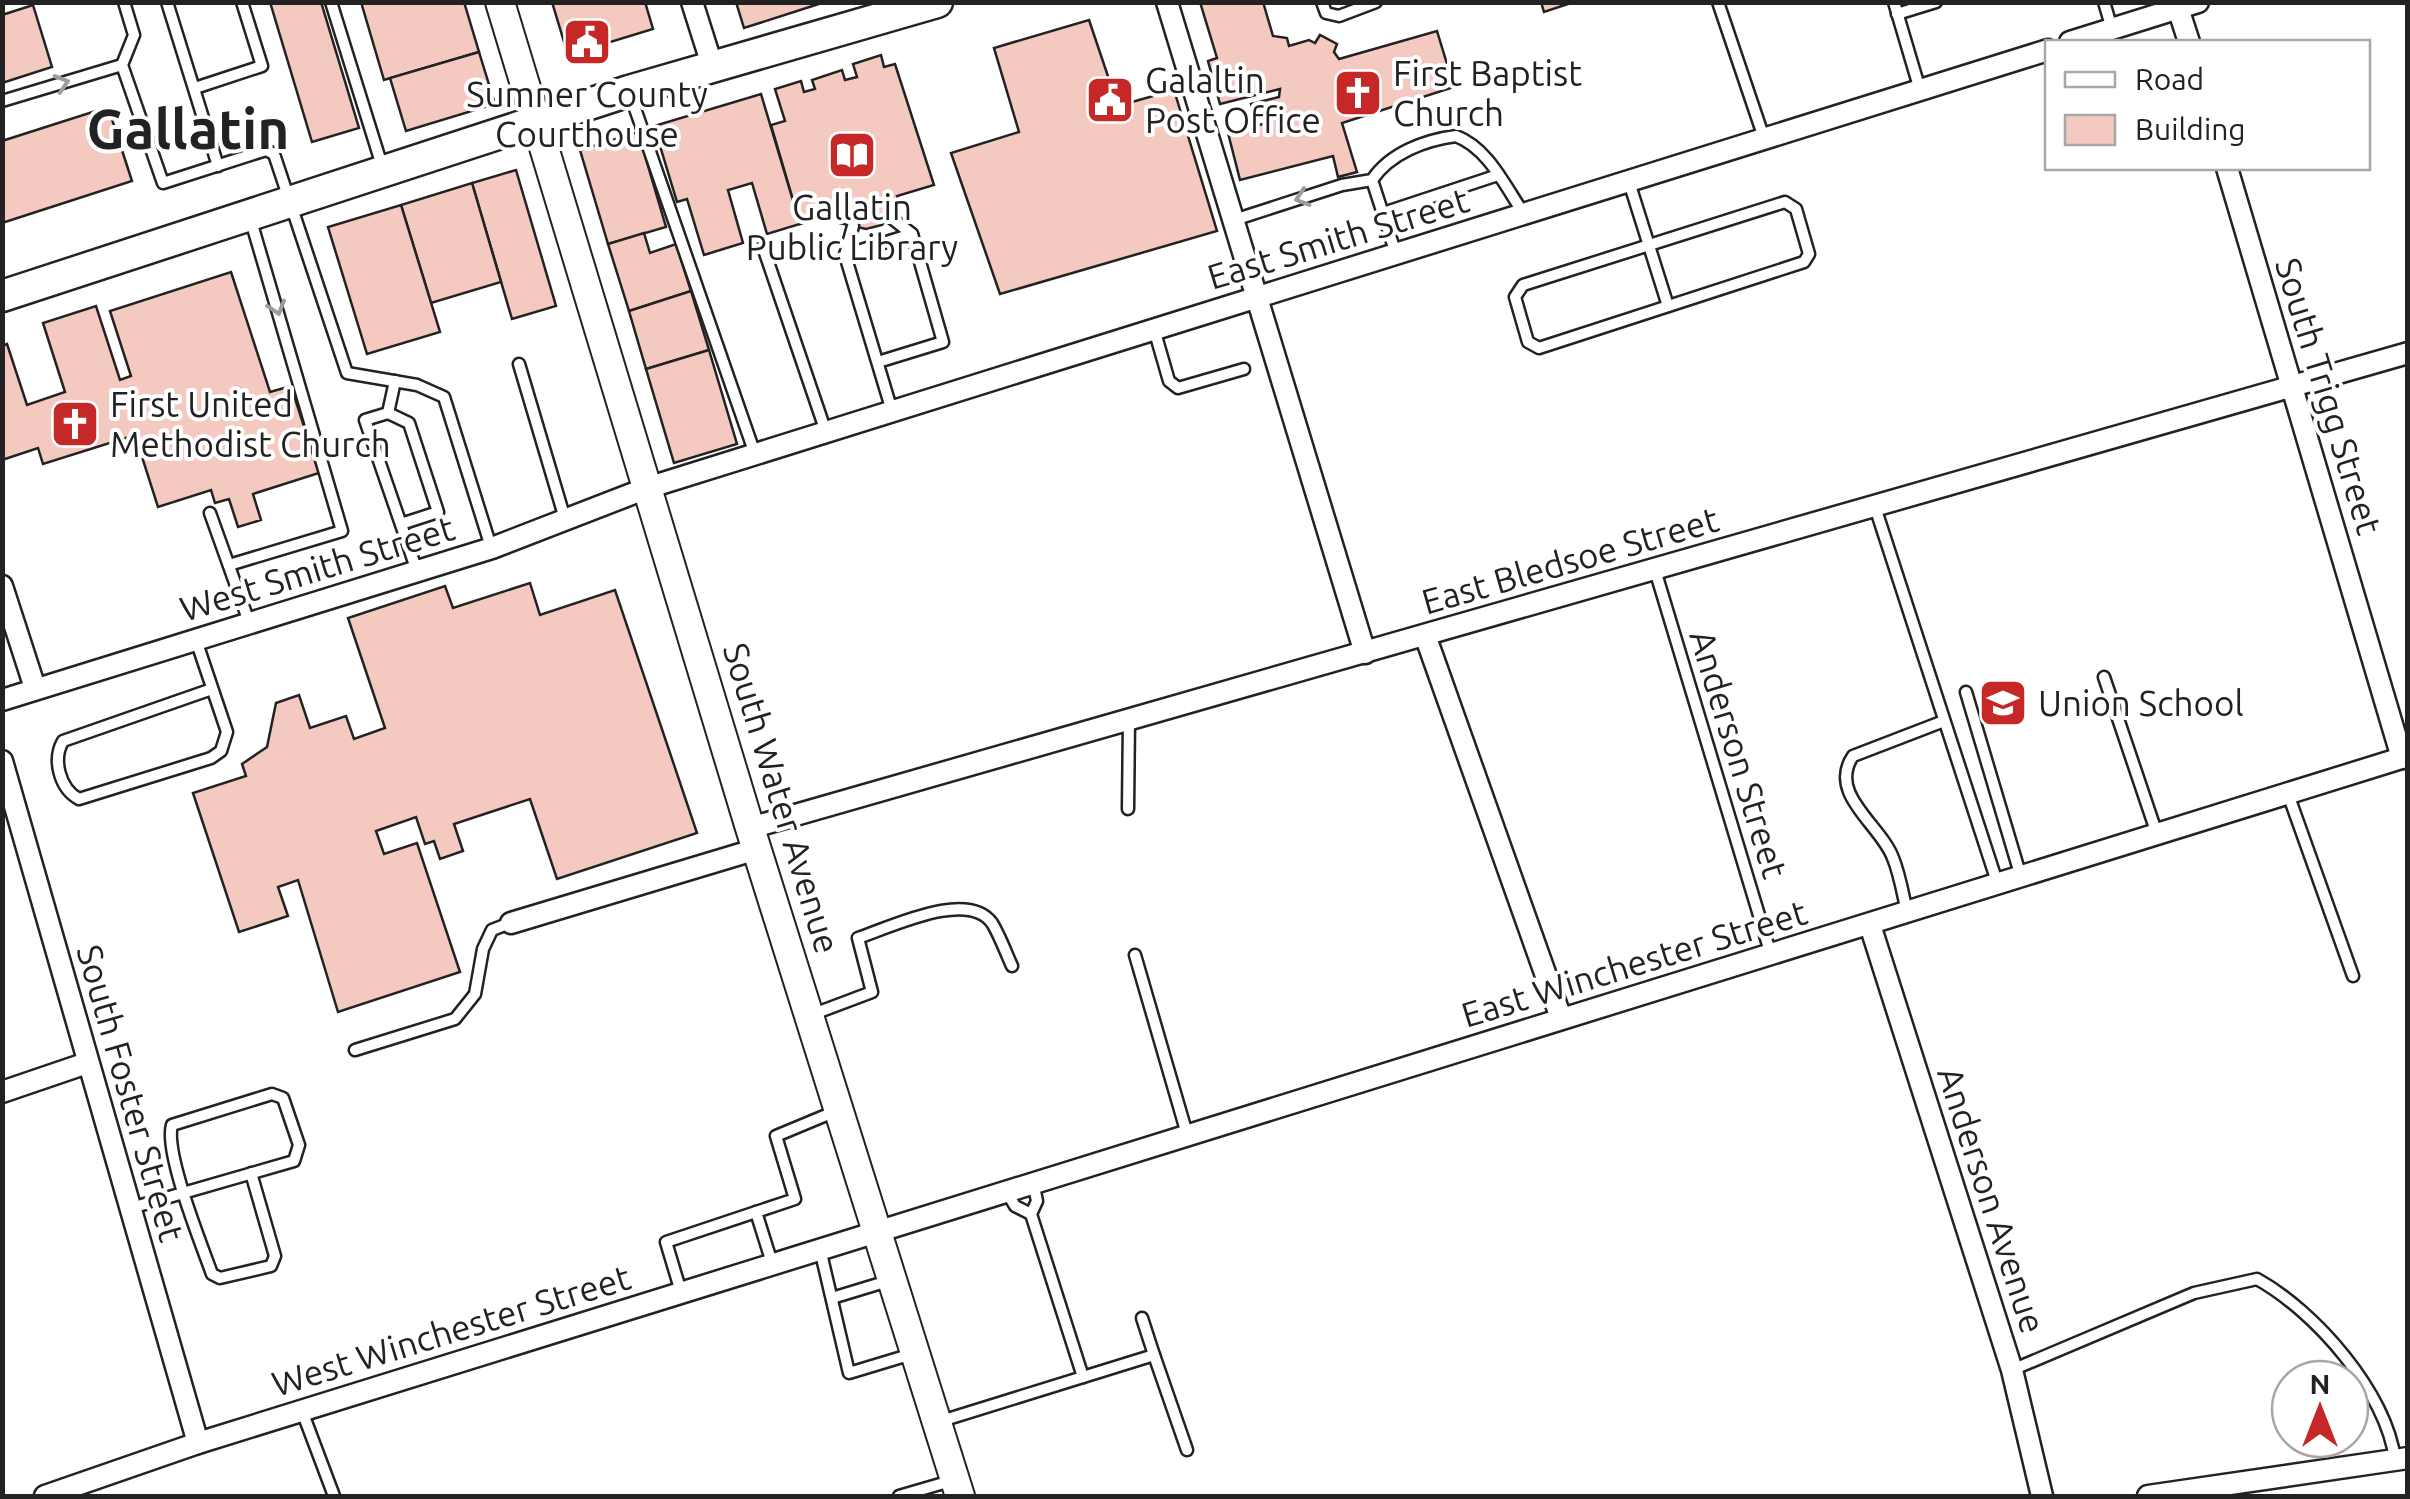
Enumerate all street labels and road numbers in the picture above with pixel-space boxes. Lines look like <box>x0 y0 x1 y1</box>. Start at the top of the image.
street label: East Smith Street <box>1203 179 1474 297</box>
street label: South Trigg Street <box>2268 253 2390 539</box>
street label: East Bledsoe Street <box>1417 498 1723 621</box>
street label: West Smith Street <box>175 507 459 629</box>
street label: Anderson Street <box>1682 625 1796 883</box>
street label: South Water Avenue <box>716 638 848 958</box>
street label: East Winchester Street <box>1457 891 1812 1035</box>
street label: South Foster Street <box>70 940 193 1246</box>
street label: Anderson Avenue <box>1930 1062 2054 1338</box>
street label: West Winchester Street <box>267 1256 635 1404</box>

